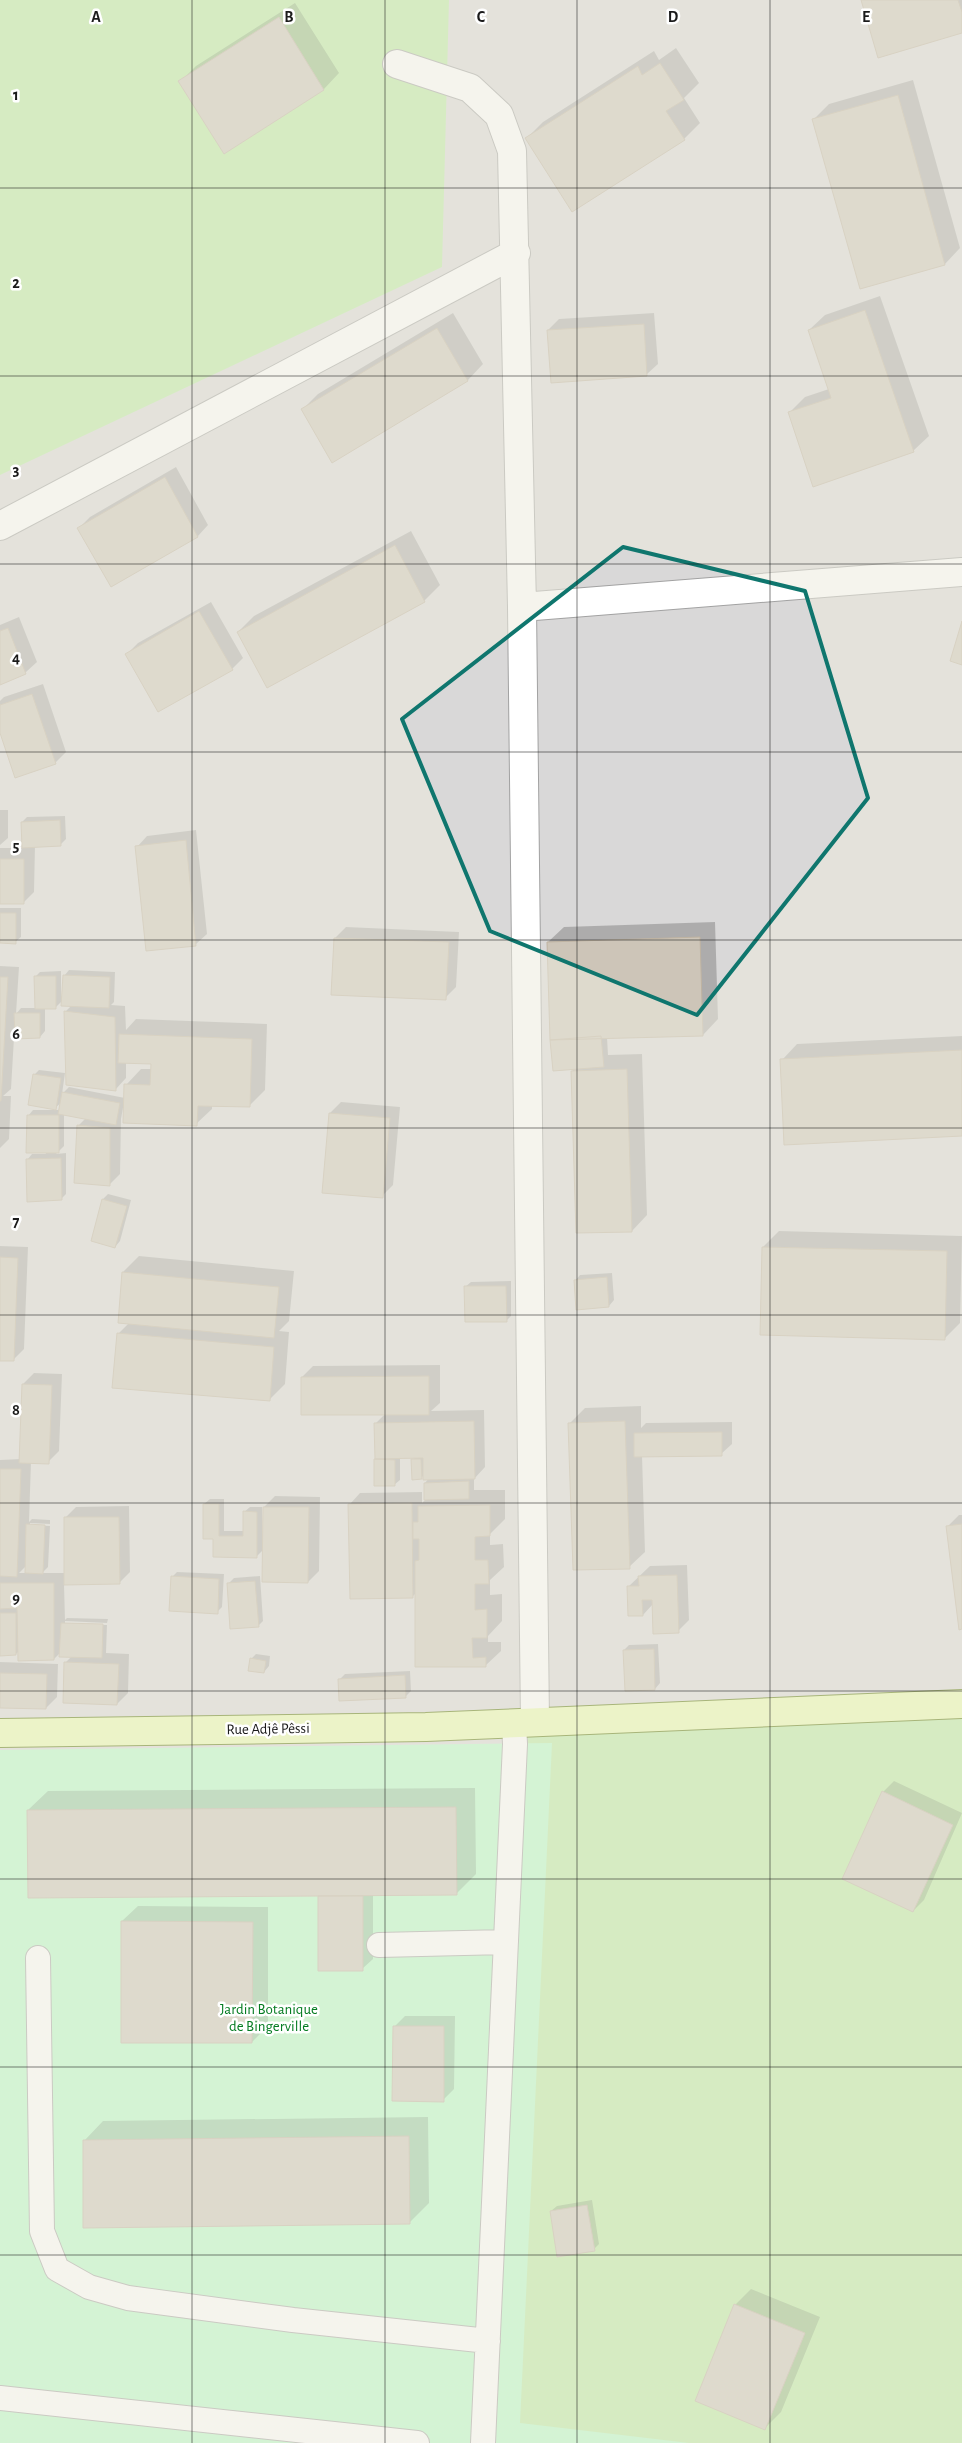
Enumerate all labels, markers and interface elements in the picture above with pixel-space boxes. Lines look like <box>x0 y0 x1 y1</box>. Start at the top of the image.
text: A <box>91 9 101 25</box>
text: B <box>284 9 294 25</box>
text: C <box>477 9 486 25</box>
text: D <box>668 9 679 25</box>
text: E <box>862 9 870 25</box>
text: 1 <box>13 87 19 103</box>
text: 2 <box>12 275 20 291</box>
text: 3 <box>13 462 20 478</box>
text: 4 <box>12 650 20 666</box>
text: 5 <box>13 838 20 854</box>
text: 6 <box>12 1026 20 1042</box>
text: 7 <box>13 1214 20 1230</box>
text: 8 <box>12 1402 20 1418</box>
text: 9 <box>12 1590 20 1606</box>
street label: Rue Adjê Pêssi <box>226 1721 310 1737</box>
park label: Jardin Botanique de Bingerville <box>220 2002 318 2034</box>

